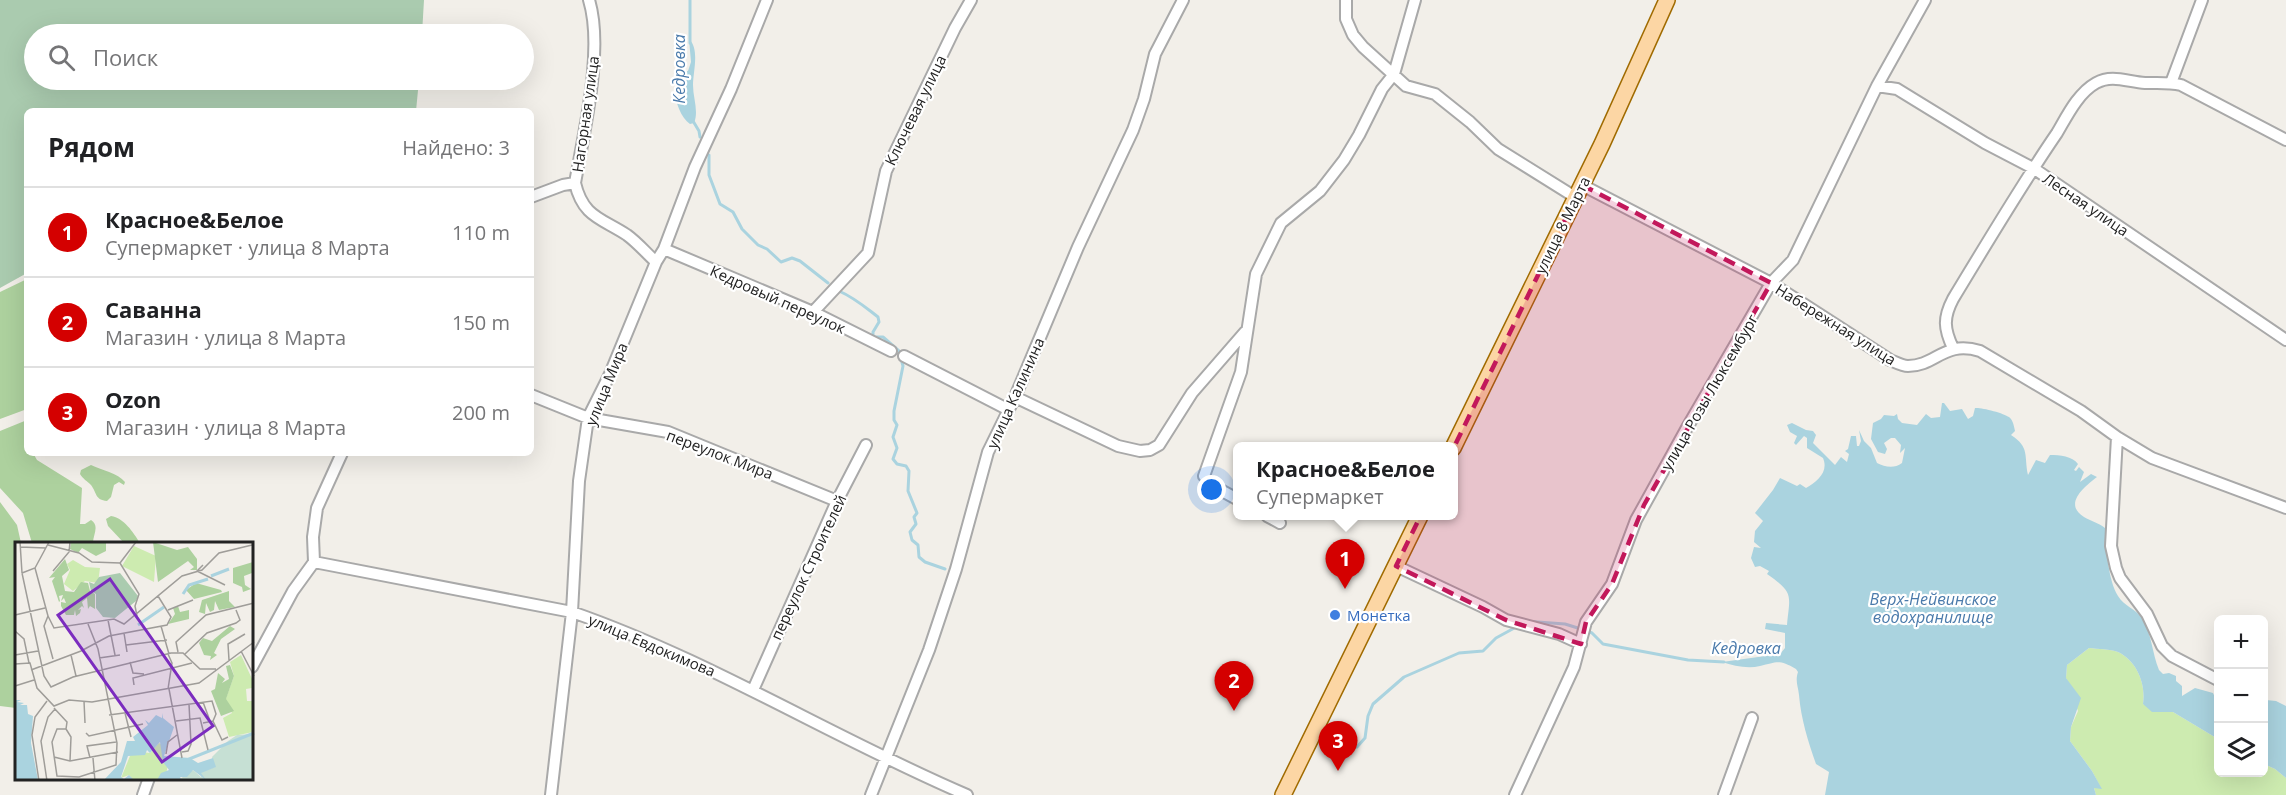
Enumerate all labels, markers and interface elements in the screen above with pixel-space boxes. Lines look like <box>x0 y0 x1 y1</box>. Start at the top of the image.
search box <box>24 24 534 90</box>
water label: Кедровка <box>668 34 690 104</box>
icon: search <box>45 41 78 74</box>
text: Поиск <box>93 42 158 72</box>
street label: Ключевая улица <box>880 52 950 168</box>
street label: Нагорная улица <box>567 54 603 174</box>
text: Рядом <box>48 129 135 165</box>
text: Найдено: 3 <box>402 134 510 161</box>
street label: Лесная улица <box>2039 168 2133 240</box>
street label: улица 8 Марта <box>1530 173 1594 277</box>
text: Красное&Белое <box>105 204 284 234</box>
text: 1 <box>62 219 73 246</box>
text: 110 m <box>452 219 510 246</box>
text: Супермаркет · улица 8 Марта <box>105 234 390 261</box>
street label: Кедровый переулок <box>707 260 849 338</box>
street label: Набережная улица <box>1772 279 1900 369</box>
text: Саванна <box>105 294 202 324</box>
text: 2 <box>62 309 73 336</box>
text: 150 m <box>452 309 510 336</box>
street label: улица Розы Люксембург <box>1656 310 1762 474</box>
text: Магазин · улица 8 Марта <box>105 324 346 351</box>
street label: улица Калинина <box>982 334 1048 452</box>
street label: улица Мира <box>580 340 632 428</box>
text: Ozon <box>105 384 161 414</box>
text: 3 <box>62 399 73 426</box>
text: 200 m <box>452 399 510 426</box>
text: Магазин · улица 8 Марта <box>105 414 346 441</box>
street label: переулок Мира <box>664 424 776 484</box>
popup <box>1233 442 1458 520</box>
text: Красное&Белое <box>1256 453 1435 483</box>
your location <box>1197 475 1226 504</box>
text: Супермаркет <box>1256 483 1384 510</box>
street label: переулок Строителей <box>765 491 851 643</box>
pin: 1 <box>1326 540 1364 589</box>
inset map <box>15 542 254 780</box>
water label: Верх-Нейвинское водохранилище <box>1870 588 1996 628</box>
place label: Монетка <box>1347 605 1411 625</box>
marker: Монетка <box>1328 608 1342 622</box>
street label: улица Евдокимова <box>585 609 719 681</box>
map controls <box>2214 615 2268 777</box>
button: + <box>2214 615 2268 669</box>
water label: Кедровка <box>1711 637 1781 659</box>
pin: 2 <box>1214 662 1254 711</box>
button: − <box>2214 669 2268 723</box>
pin: 3 <box>1318 722 1358 771</box>
button: layers <box>2214 723 2268 777</box>

